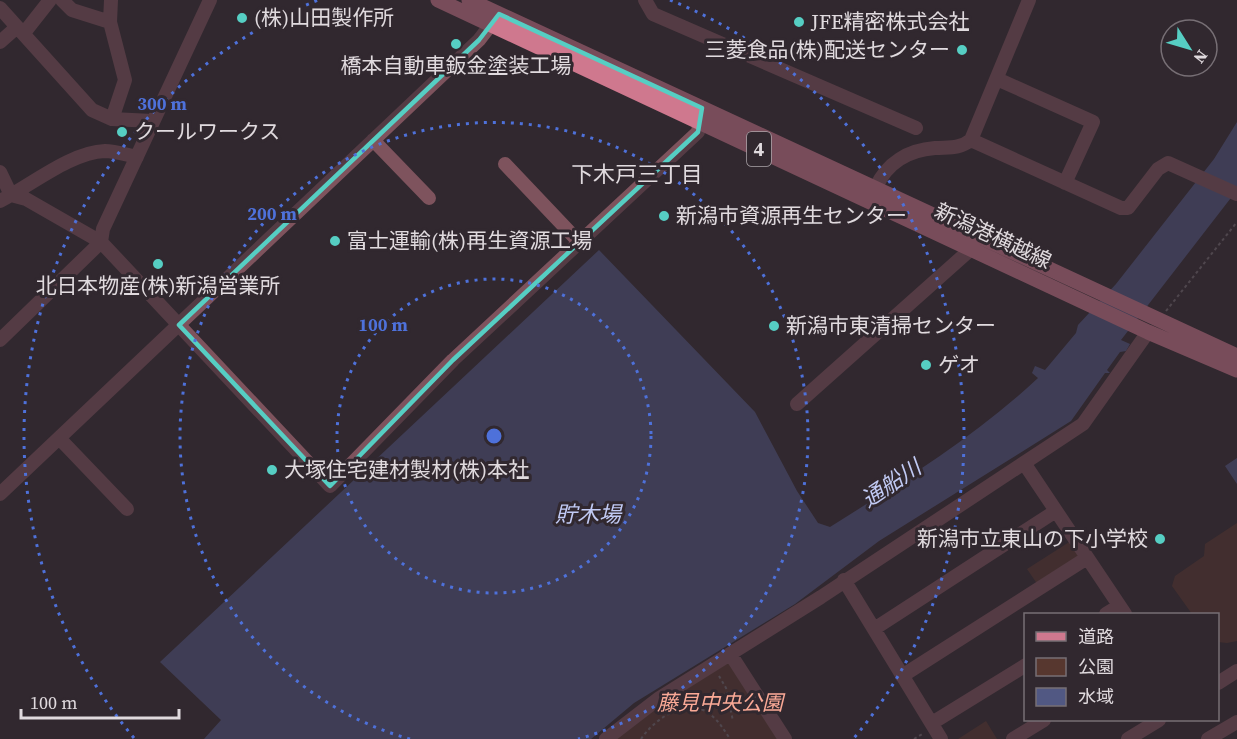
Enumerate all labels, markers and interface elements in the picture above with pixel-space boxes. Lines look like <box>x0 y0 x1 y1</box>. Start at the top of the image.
place label: (株)山田製作所 <box>254 3 394 32</box>
place label: JFE精密株式会社 <box>810 7 969 36</box>
marker: (株)山田製作所 <box>235 11 249 25</box>
marker: JFE精密株式会社 <box>792 15 806 29</box>
north arrow <box>1159 18 1219 78</box>
place label: 三菱食品(株)配送センター <box>705 35 950 64</box>
marker: 橋本自動車鈑金塗装工場 <box>449 37 463 51</box>
marker: 三菱食品(株)配送センター <box>955 43 969 57</box>
text: N <box>1188 46 1213 69</box>
place label: 橋本自動車鈑金塗装工場 <box>341 51 572 80</box>
text: 300 m <box>137 91 187 116</box>
place label: クールワークス <box>134 117 280 146</box>
marker: クールワークス <box>115 125 129 139</box>
road number: 4 <box>747 132 771 166</box>
district label: 下木戸三丁目 <box>571 159 703 189</box>
street label: 新潟港横越線 <box>930 196 1056 275</box>
text: 200 m <box>247 201 297 226</box>
place label: 新潟市資源再生センター <box>676 201 907 230</box>
marker: 新潟市資源再生センター <box>657 209 671 223</box>
place label: 富士運輸(株)再生資源工場 <box>347 226 592 255</box>
marker: 富士運輸(株)再生資源工場 <box>328 234 342 248</box>
marker: 北日本物産(株)新潟営業所 <box>151 257 165 271</box>
place label: 北日本物産(株)新潟営業所 <box>35 271 281 300</box>
place label: 新潟市東清掃センター <box>786 311 996 340</box>
text: 100 m <box>358 312 408 337</box>
marker: 新潟市東清掃センター <box>767 319 781 333</box>
place label: ゲオ <box>938 350 980 379</box>
marker: ゲオ <box>919 358 933 372</box>
centre of rings <box>484 426 504 446</box>
water label: 通船川 <box>855 451 928 514</box>
place label: 大塚住宅建材製材(株)本社 <box>284 455 529 484</box>
marker: 大塚住宅建材製材(株)本社 <box>265 463 279 477</box>
water label: 貯木場 <box>555 499 624 529</box>
place label: 新潟市立東山の下小学校 <box>917 524 1148 553</box>
marker: 新潟市立東山の下小学校 <box>1153 532 1167 546</box>
legend <box>1024 613 1219 721</box>
text: 道路 <box>1078 624 1114 649</box>
text: 公園 <box>1078 654 1114 679</box>
scale bar <box>21 682 178 720</box>
text: 水域 <box>1078 684 1114 709</box>
park label: 藤見中央公園 <box>657 688 786 717</box>
text: 100 m <box>30 690 77 715</box>

